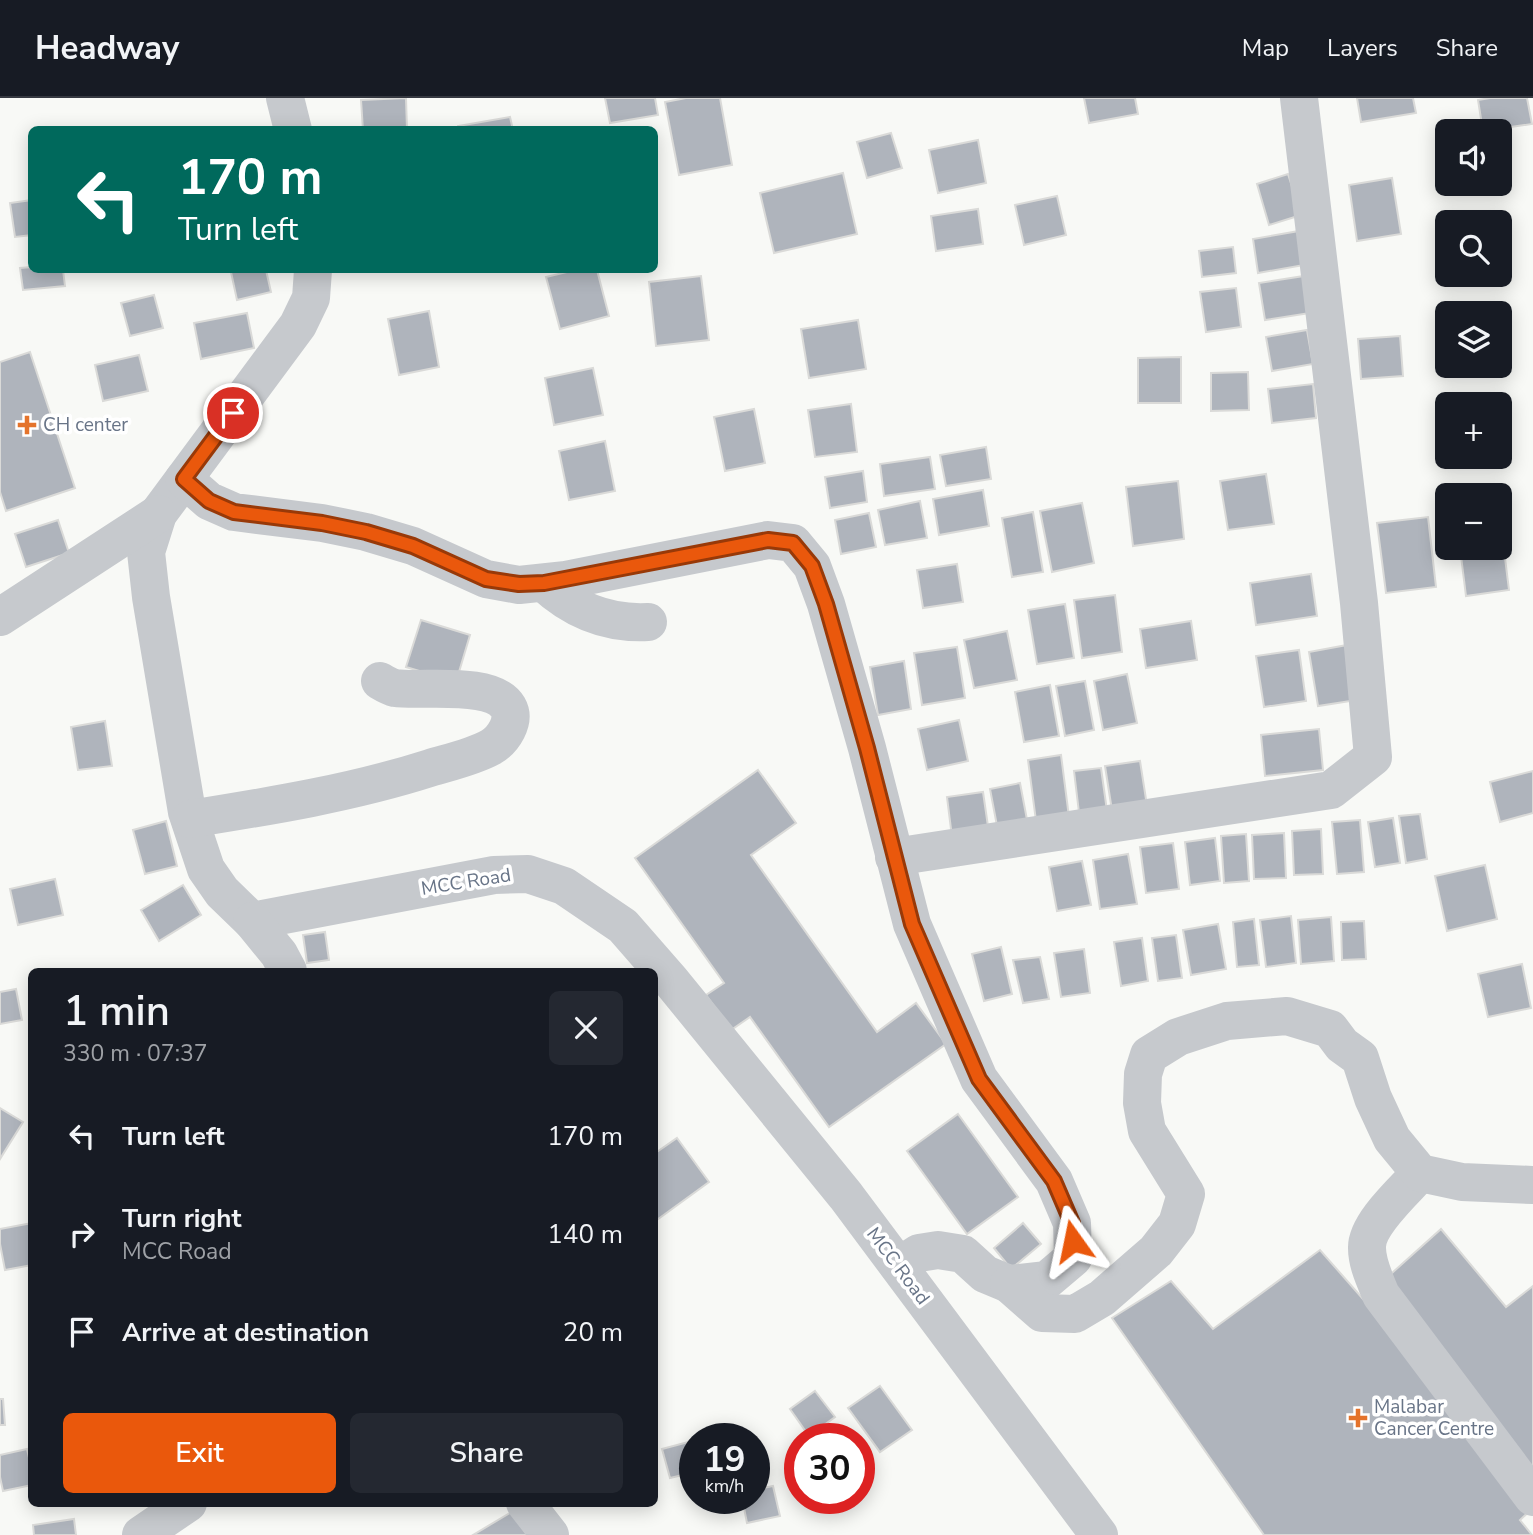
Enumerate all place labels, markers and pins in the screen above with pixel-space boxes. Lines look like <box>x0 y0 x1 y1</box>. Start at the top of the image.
pin <box>203 383 263 443</box>
place label: CH center <box>43 412 128 438</box>
marker: CH center <box>17 415 37 435</box>
place label: Malabar Cancer Centre <box>1374 1394 1494 1442</box>
marker: Malabar Cancer Centre <box>1348 1408 1368 1428</box>

